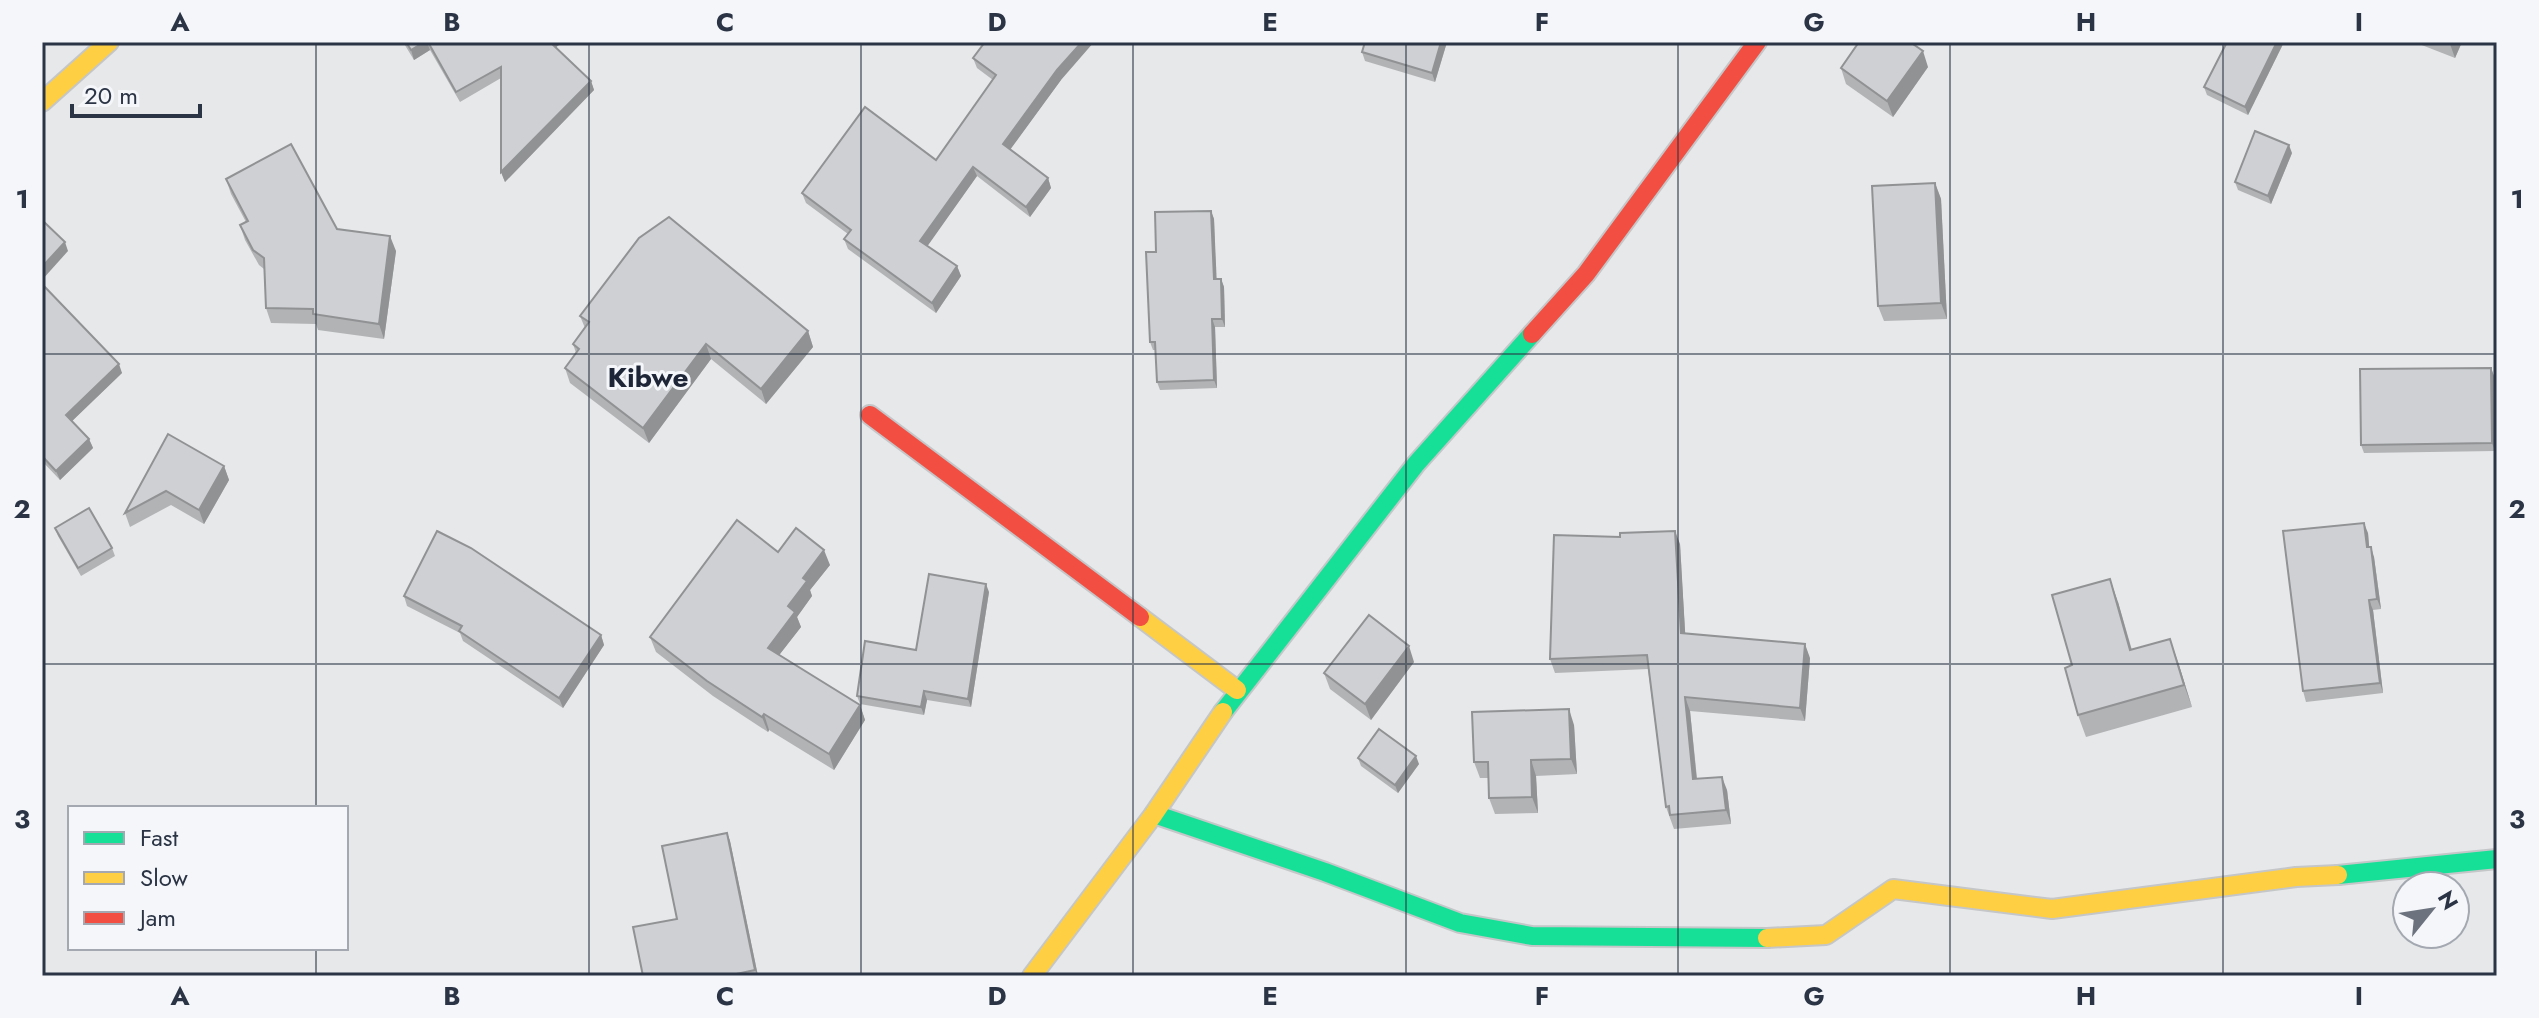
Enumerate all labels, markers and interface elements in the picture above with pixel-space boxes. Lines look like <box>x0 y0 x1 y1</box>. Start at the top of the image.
text: A <box>169 3 190 41</box>
text: B <box>443 3 461 41</box>
text: C <box>716 3 734 41</box>
text: D <box>987 3 1007 41</box>
text: E <box>1262 3 1278 41</box>
text: F <box>1535 3 1549 41</box>
text: G <box>1803 3 1825 41</box>
text: H <box>2076 3 2096 41</box>
text: I <box>2355 3 2363 41</box>
scale bar <box>72 68 200 118</box>
text: 20 m <box>84 78 138 113</box>
text: 1 <box>15 180 29 218</box>
text: 1 <box>2510 180 2524 218</box>
district label: Kibwe <box>607 357 689 398</box>
text: 2 <box>13 490 31 528</box>
text: 2 <box>2508 490 2526 528</box>
text: 3 <box>14 800 30 838</box>
text: 3 <box>2509 800 2525 838</box>
legend <box>68 806 348 950</box>
text: Fast <box>140 820 178 855</box>
text: Slow <box>140 860 188 895</box>
north arrow <box>2391 870 2471 950</box>
text: N <box>2430 884 2467 916</box>
text: Jam <box>137 900 176 935</box>
text: A <box>169 977 190 1015</box>
text: B <box>443 977 461 1015</box>
text: C <box>716 977 734 1015</box>
text: D <box>987 977 1007 1015</box>
text: E <box>1262 977 1278 1015</box>
text: F <box>1535 977 1549 1015</box>
text: G <box>1803 977 1825 1015</box>
text: H <box>2076 977 2096 1015</box>
text: I <box>2355 977 2363 1015</box>

